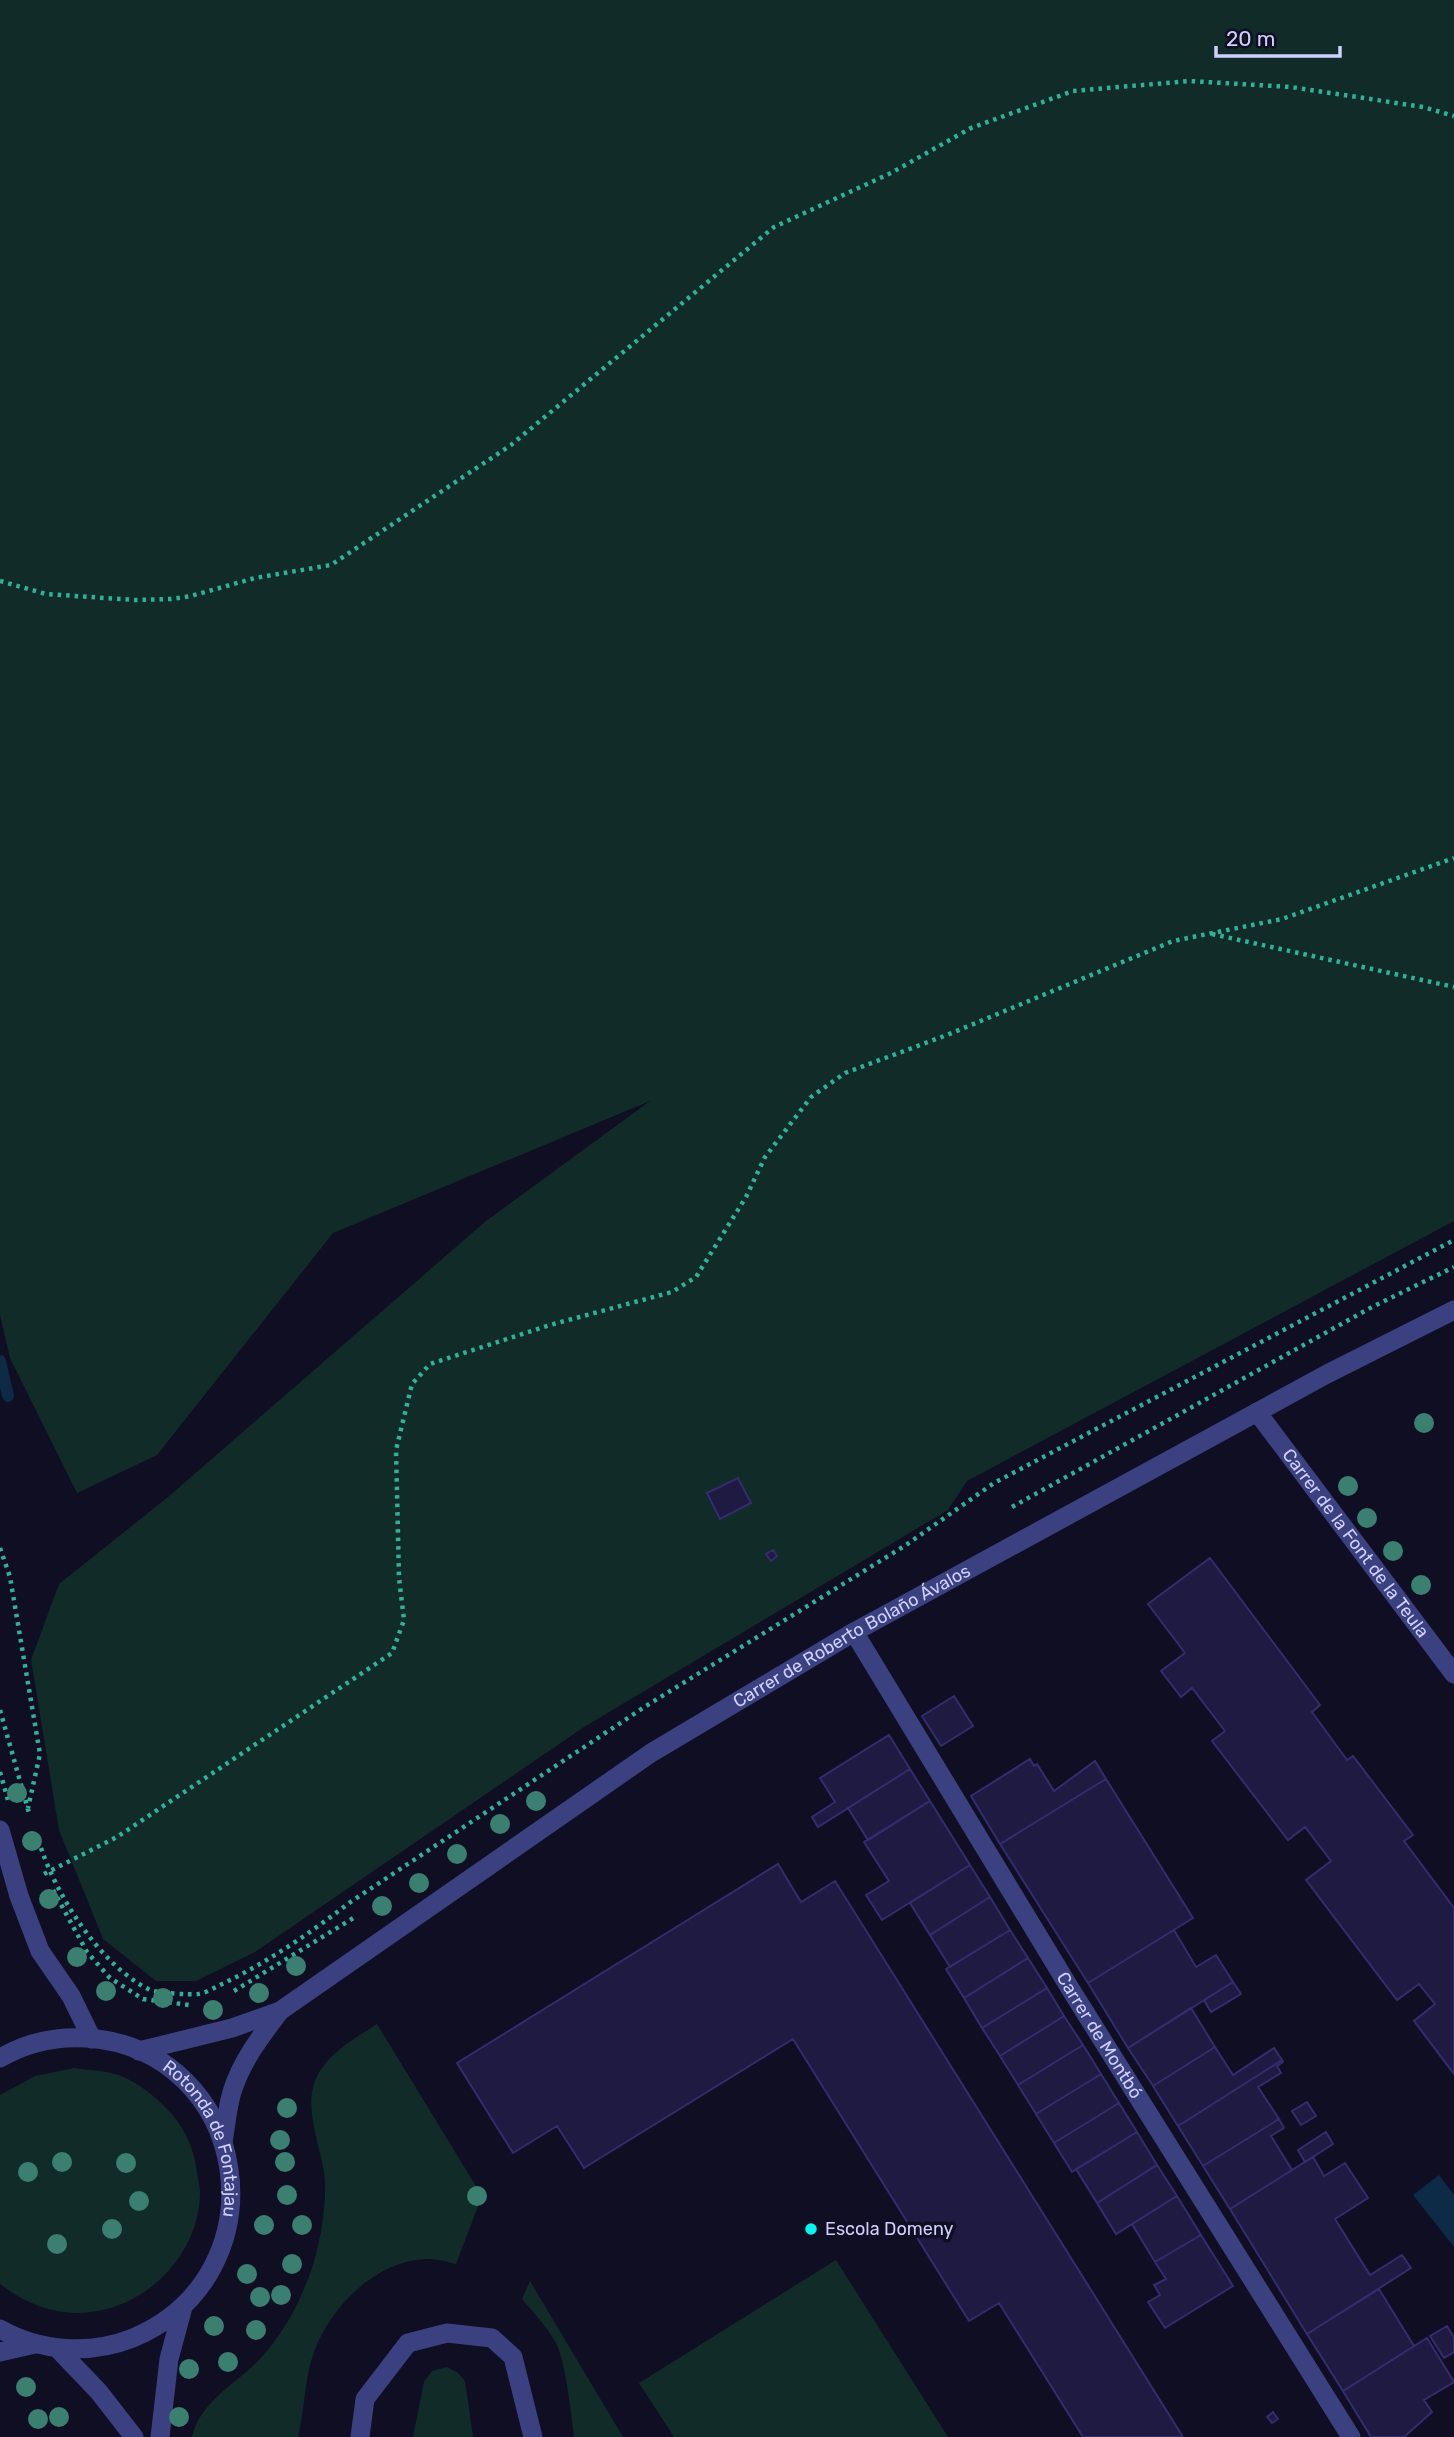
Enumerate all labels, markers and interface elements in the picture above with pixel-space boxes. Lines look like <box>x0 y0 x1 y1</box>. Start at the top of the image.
scale bar <box>1216 14 1340 58</box>
text: 20 m <box>1226 26 1275 51</box>
street label: Carrer de la Font de la Teula <box>1277 1444 1434 1642</box>
street label: Carrer de Roberto Bolaño Ávalos <box>729 1560 974 1713</box>
street label: Carrer de Montbó <box>1052 1968 1147 2103</box>
street label: Rotonda de Fontajau <box>158 2055 242 2218</box>
place label: Escola Domeny <box>825 2218 954 2240</box>
marker: Escola Domeny <box>803 2221 819 2237</box>

